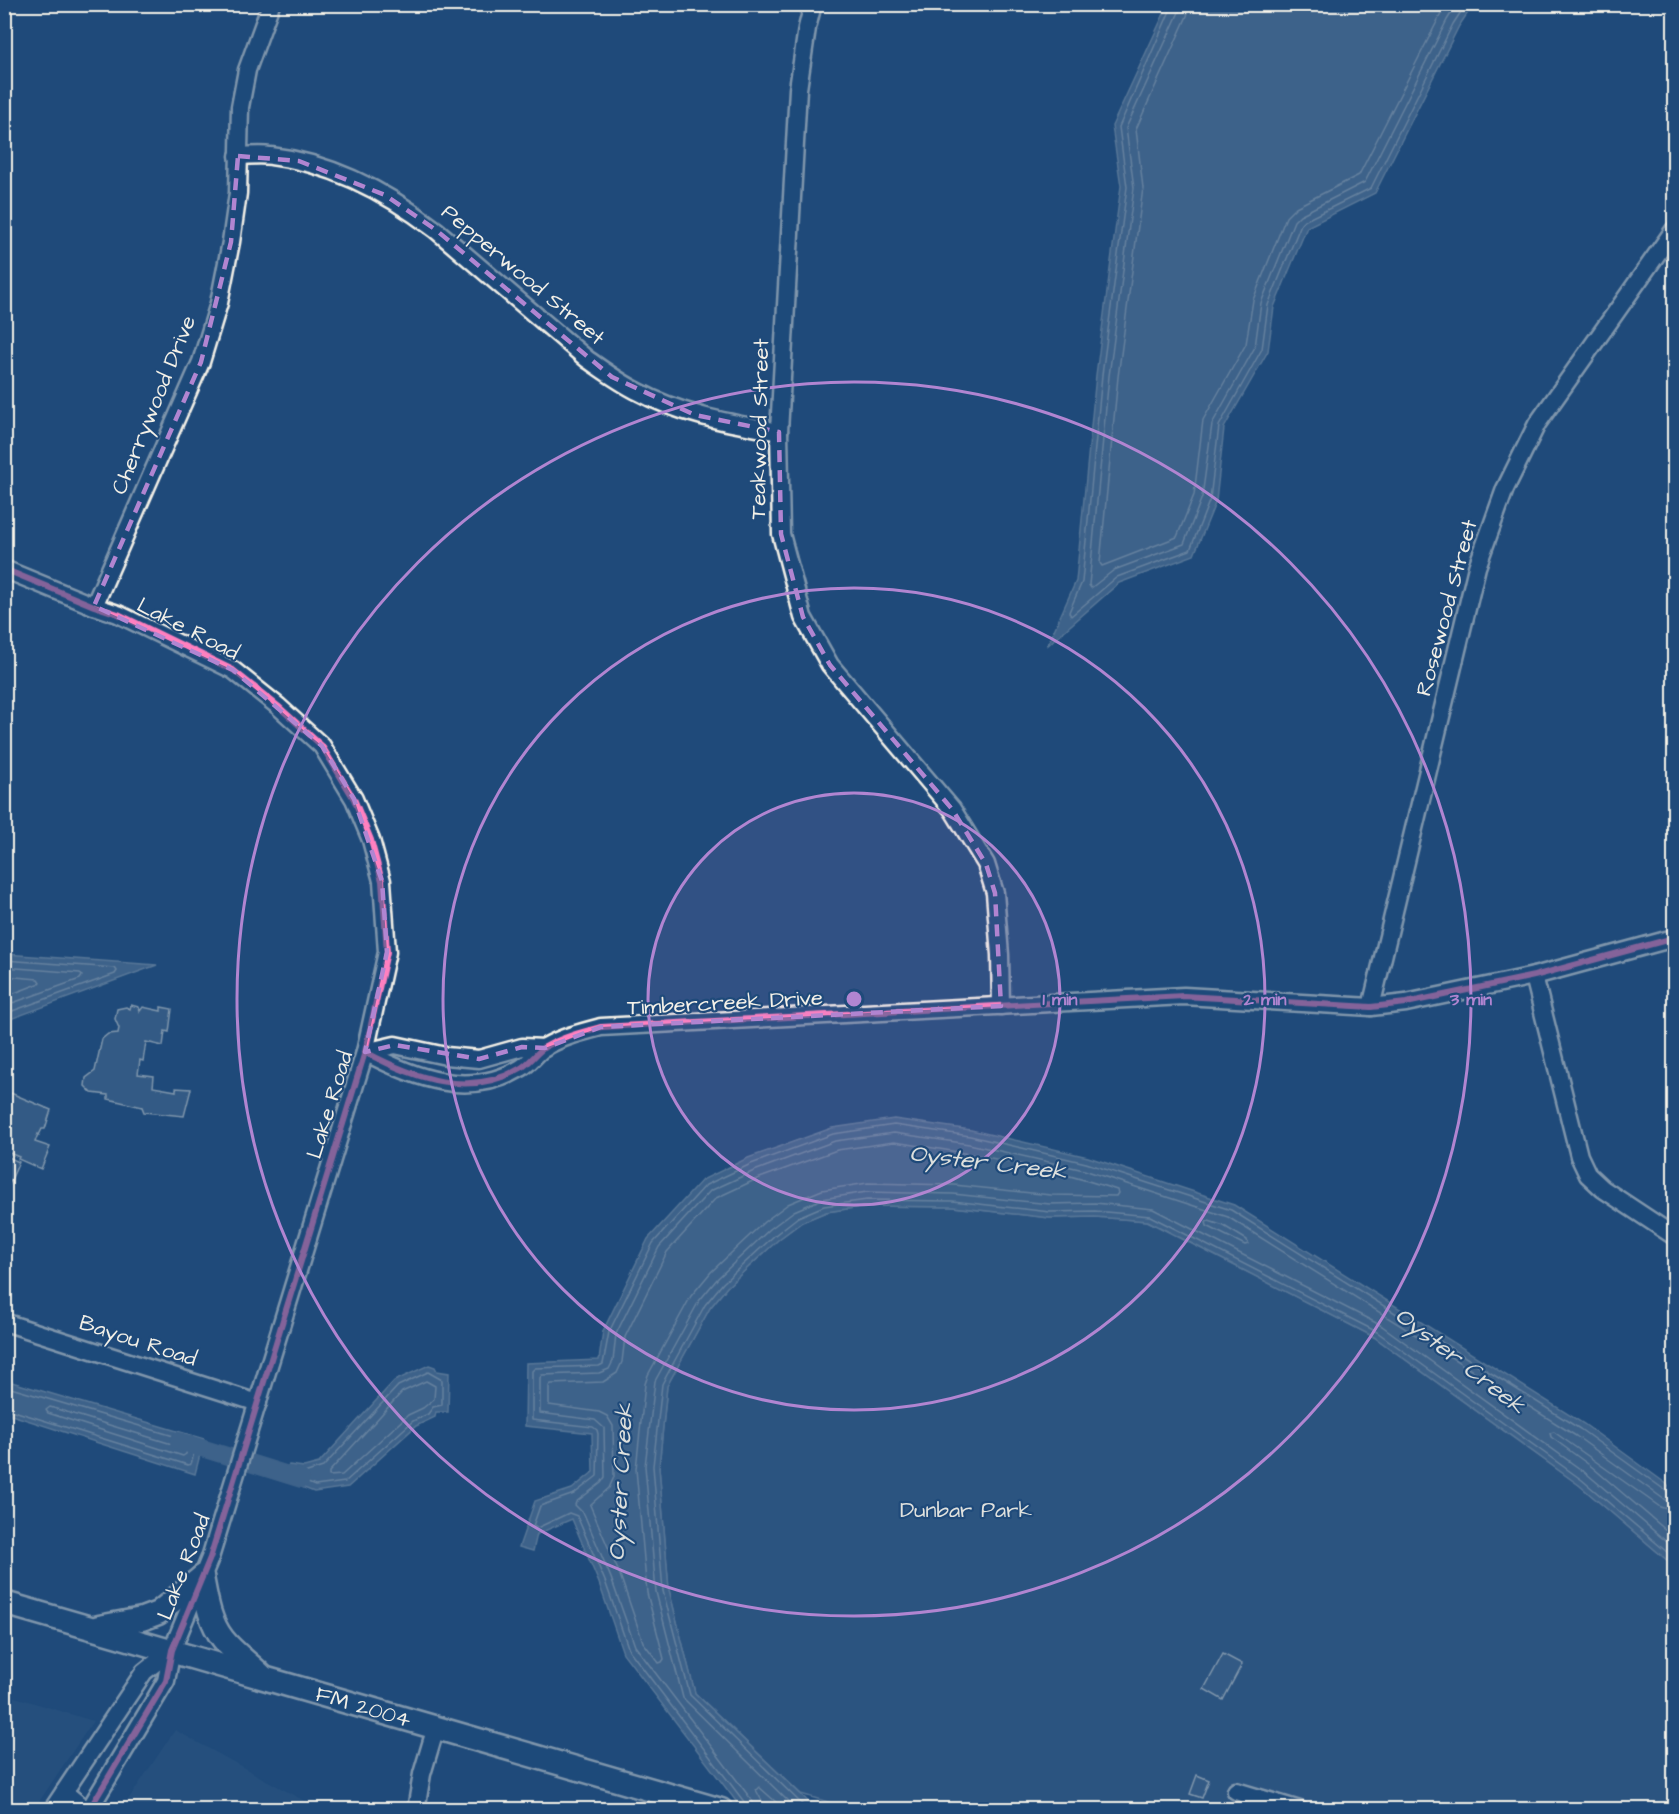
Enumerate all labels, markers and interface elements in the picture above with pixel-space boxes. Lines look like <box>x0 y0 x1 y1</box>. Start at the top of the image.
street label: Pepperwood Street <box>435 197 612 353</box>
street label: Cherrywood Drive <box>104 311 205 499</box>
street label: Teakwood Street <box>743 338 777 520</box>
street label: Rosewood Street <box>1409 516 1485 700</box>
street label: Lake Road <box>131 590 245 668</box>
street label: Timbercreek Drive <box>626 982 824 1024</box>
text: 1 min <box>1042 987 1078 1012</box>
text: 2 min <box>1242 987 1287 1012</box>
text: 3 min <box>1449 987 1492 1012</box>
centre of rings <box>844 989 864 1009</box>
street label: Lake Road <box>299 1047 361 1163</box>
water label: Oyster Creek <box>908 1137 1070 1190</box>
water label: Oyster Creek <box>1387 1299 1534 1424</box>
street label: Bayou Road <box>75 1307 201 1376</box>
water label: Oyster Creek <box>600 1401 642 1562</box>
park label: Dunbar Park <box>900 1495 1032 1526</box>
street label: Lake Road <box>150 1510 218 1624</box>
street label: FM 2004 <box>312 1678 415 1735</box>

